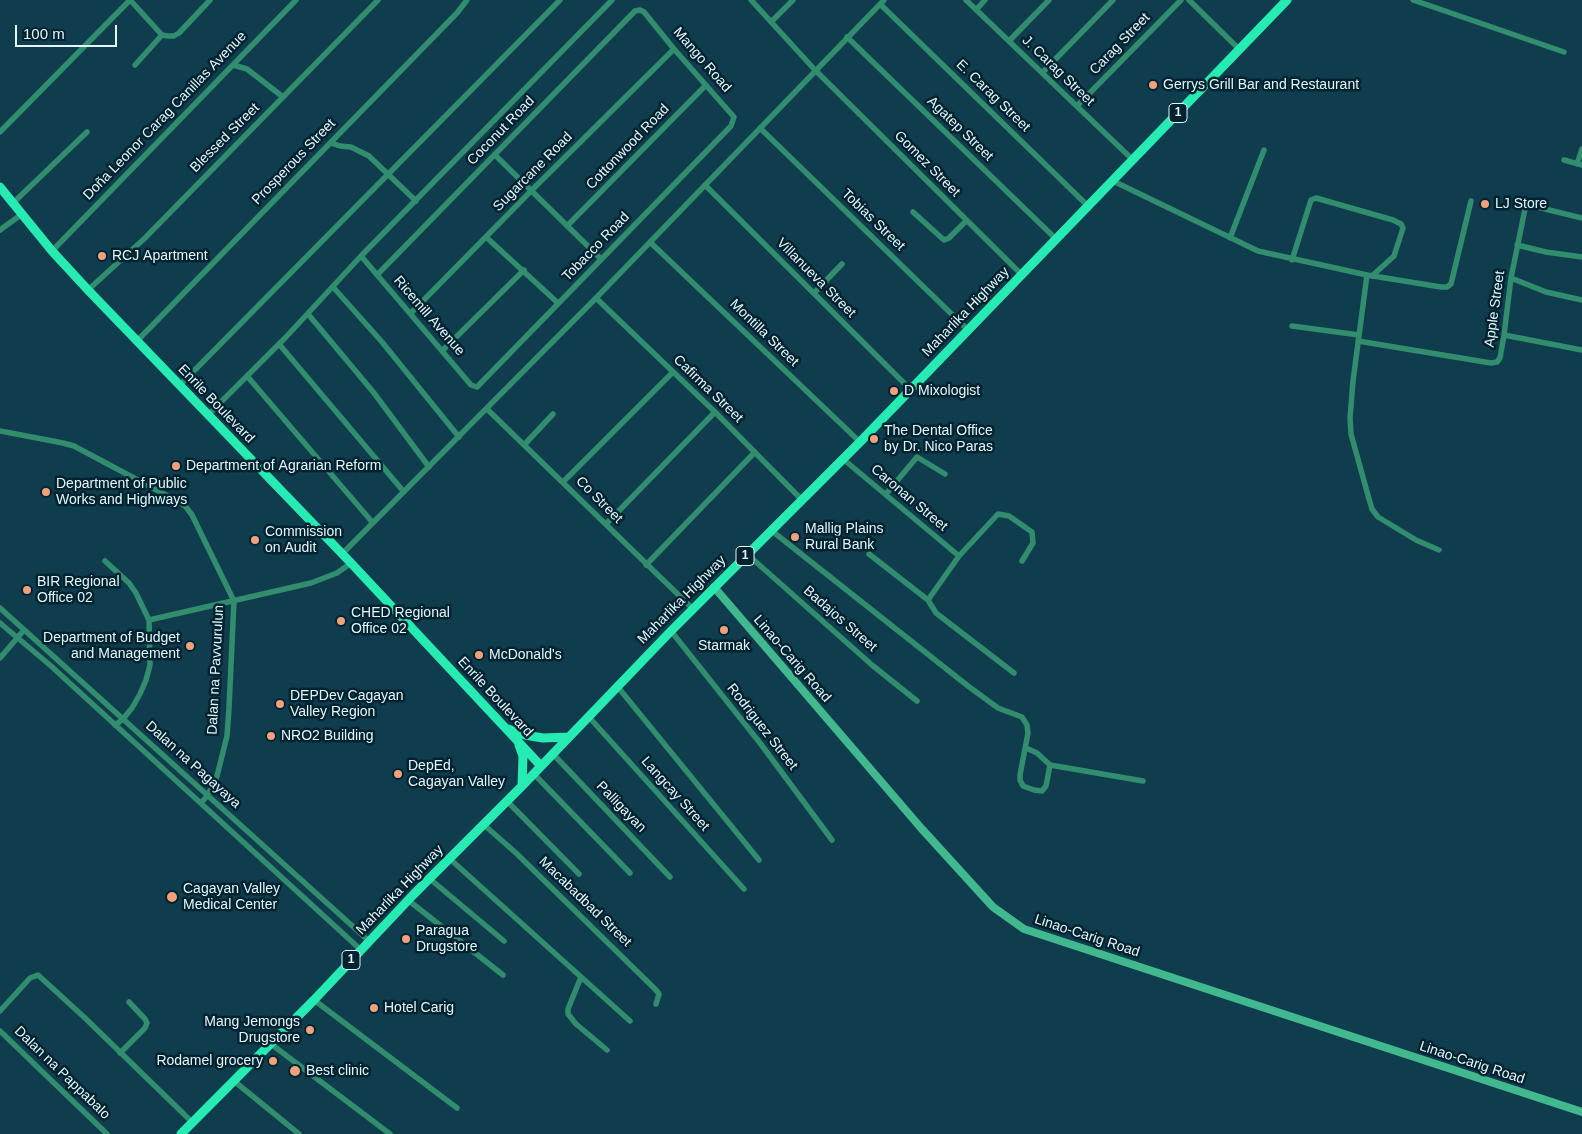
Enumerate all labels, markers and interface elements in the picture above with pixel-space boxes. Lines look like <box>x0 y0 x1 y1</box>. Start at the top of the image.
street label: Carag Street <box>1086 10 1154 78</box>
scale bar <box>18 15 120 47</box>
street label: Mango Road <box>669 24 735 96</box>
text: 100 m <box>23 25 65 42</box>
street label: Doña Leonor Carag Canillas Avenue <box>80 28 250 204</box>
street label: J. Carag Street <box>1018 32 1098 110</box>
street label: E. Carag Street <box>952 56 1034 136</box>
place label: Gerrys Grill Bar and Restaurant <box>1163 77 1359 93</box>
marker: Gerrys Grill Bar and Restaurant <box>1147 79 1159 91</box>
street label: Coconut Road <box>464 93 538 169</box>
street label: Agatep Street <box>923 93 997 165</box>
street label: Blessed Street <box>187 100 263 176</box>
street label: Cottonwood Road <box>583 101 673 193</box>
road number: 1 <box>1169 104 1187 122</box>
street label: Prosperous Street <box>249 116 339 208</box>
street label: Gomez Street <box>891 128 963 200</box>
street label: Sugarcane Road <box>490 129 576 215</box>
street label: Tobias Street <box>838 186 908 254</box>
place label: LJ Store <box>1495 196 1547 212</box>
marker: LJ Store <box>1479 198 1491 210</box>
street label: Tobacco Road <box>559 209 633 285</box>
street label: Villanueva Street <box>773 235 859 321</box>
place label: RCJ Apartment <box>112 248 208 264</box>
marker: RCJ Apartment <box>96 250 108 262</box>
street label: Maharlika Highway <box>919 264 1013 360</box>
street label: Apple Street <box>1481 270 1509 348</box>
street label: Ricemill Avenue <box>390 273 468 359</box>
street label: Montilla Street <box>726 296 802 370</box>
street label: Cafirma Street <box>670 352 746 426</box>
street label: Enrile Boulevard <box>174 361 258 447</box>
place label: D Mixologist <box>904 383 980 399</box>
marker: D Mixologist <box>888 385 900 397</box>
place label: The Dental Office by Dr. Nico Paras <box>884 423 993 456</box>
marker: The Dental Office by Dr. Nico Paras <box>868 433 880 445</box>
place label: Department of Agrarian Reform <box>186 458 381 474</box>
marker: Department of Agrarian Reform <box>170 460 182 472</box>
street label: Caronan Street <box>867 461 951 535</box>
street label: Co Street <box>572 473 626 527</box>
place label: Department of Public Works and Highways <box>56 476 187 508</box>
marker: Department of Public Works and Highways <box>40 486 52 498</box>
place label: Mallig Plains Rural Bank <box>805 521 884 554</box>
place label: Commission on Audit <box>265 524 342 556</box>
marker: Mallig Plains Rural Bank <box>789 531 801 543</box>
marker: Commission on Audit <box>249 534 261 546</box>
road number: 1 <box>736 546 754 566</box>
street label: Maharlika Highway <box>634 552 730 648</box>
place label: BIR Regional Office 02 <box>37 574 119 606</box>
street label: Badajos Street <box>800 583 880 655</box>
marker: BIR Regional Office 02 <box>21 584 33 596</box>
street label: Dalan na Pavvurulun <box>204 605 228 735</box>
place label: CHED Regional Office 02 <box>351 605 450 638</box>
street label: Linao-Carig Road <box>750 612 834 706</box>
marker: CHED Regional Office 02 <box>335 615 347 627</box>
marker: Starmak <box>718 624 730 636</box>
place label: Department of Budget and Management <box>43 630 180 662</box>
place label: Starmak <box>698 638 750 654</box>
marker: Department of Budget and Management <box>184 640 196 652</box>
place label: McDonald's <box>489 647 562 663</box>
marker: McDonald's <box>473 649 485 661</box>
street label: Enrile Boulevard <box>454 654 536 740</box>
street label: Rodriguez Street <box>723 680 801 774</box>
place label: DEPDev Cagayan Valley Region <box>290 688 404 720</box>
marker: DEPDev Cagayan Valley Region <box>274 698 286 710</box>
street label: Dalan na Pagayaya <box>142 718 244 812</box>
place label: NRO2 Building <box>281 728 374 744</box>
marker: NRO2 Building <box>265 730 277 742</box>
street label: Langcay Street <box>637 753 713 835</box>
place label: DepEd, Cagayan Valley <box>408 758 505 790</box>
marker: DepEd, Cagayan Valley <box>392 768 404 780</box>
street label: Palligayan <box>593 778 649 836</box>
street label: Maharlika Highway <box>353 842 447 938</box>
street label: Macabadbad Street <box>535 854 635 950</box>
place label: Cagayan Valley Medical Center <box>183 881 280 914</box>
marker: Cagayan Valley Medical Center <box>165 890 179 904</box>
street label: Linao-Carig Road <box>1032 911 1142 961</box>
place label: Paragua Drugstore <box>416 923 477 956</box>
marker: Paragua Drugstore <box>400 933 412 945</box>
road number: 1 <box>342 950 360 970</box>
place label: Hotel Carig <box>384 1000 454 1016</box>
marker: Hotel Carig <box>368 1002 380 1014</box>
place label: Mang Jemongs Drugstore <box>204 1014 300 1046</box>
street label: Dalan na Pappabalo <box>11 1023 113 1123</box>
marker: Mang Jemongs Drugstore <box>304 1024 316 1036</box>
street label: Linao-Carig Road <box>1417 1038 1527 1088</box>
place label: Rodamel grocery <box>156 1053 263 1069</box>
marker: Rodamel grocery <box>267 1055 279 1067</box>
place label: Best clinic <box>306 1063 369 1079</box>
marker: Best clinic <box>288 1064 302 1078</box>

